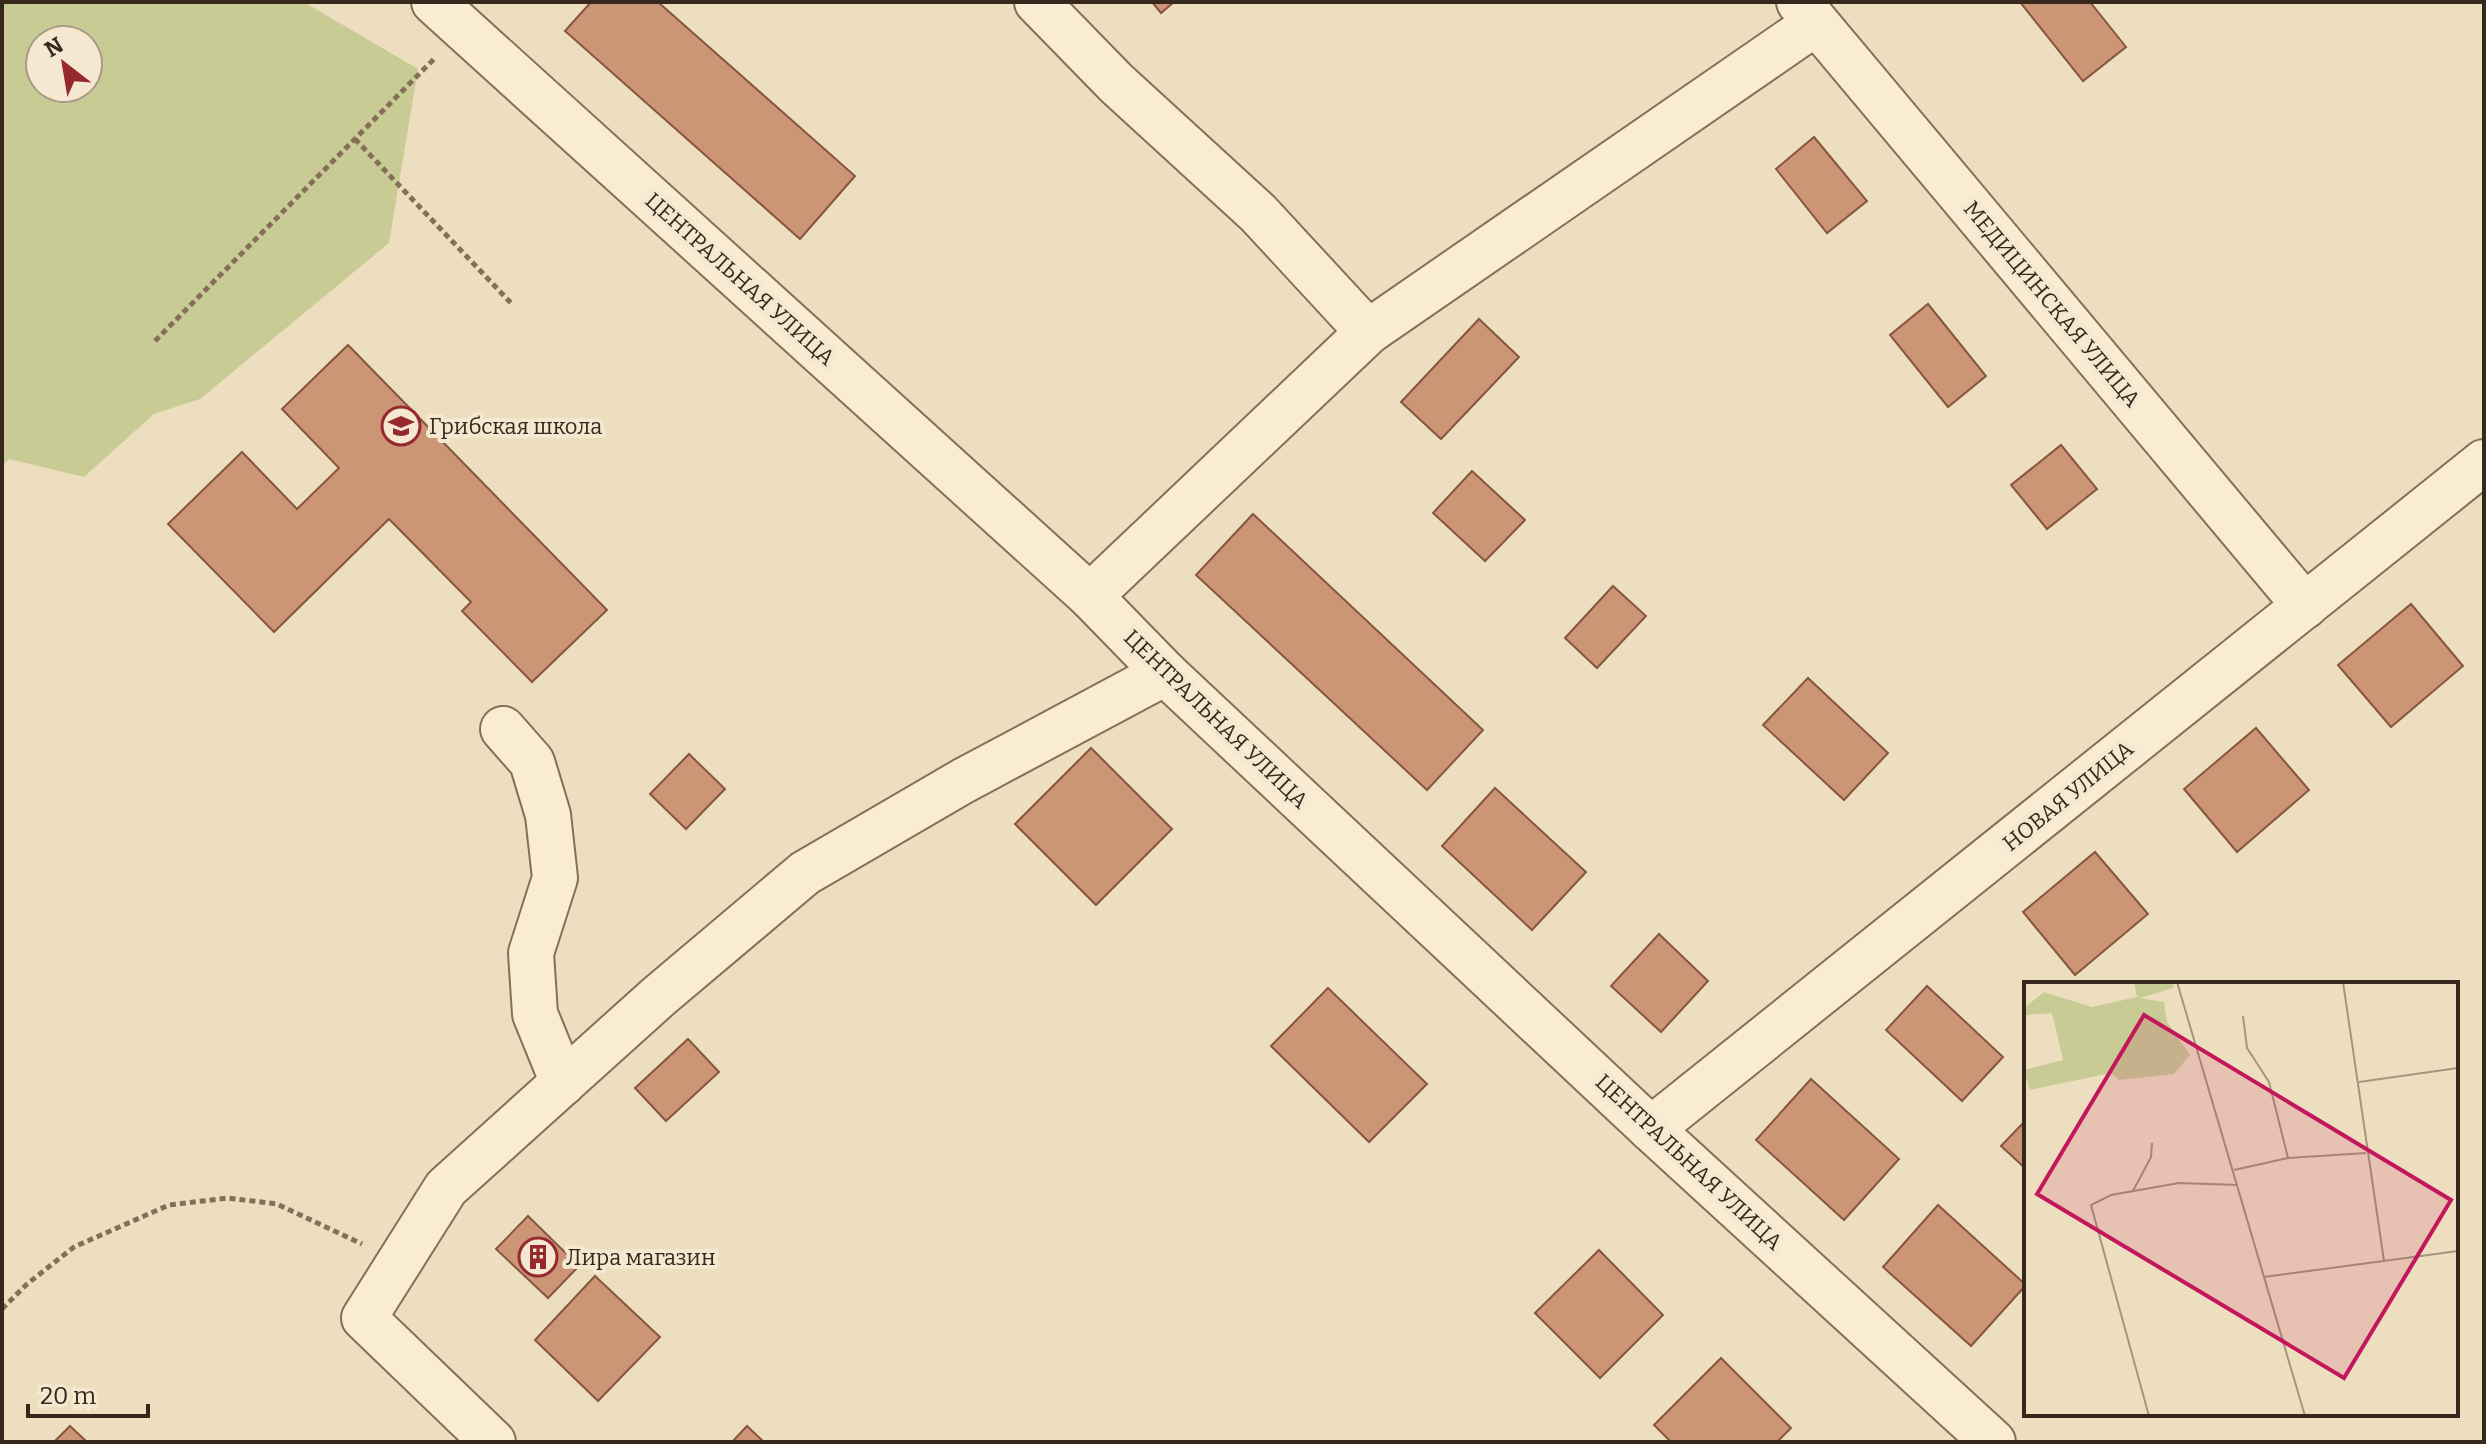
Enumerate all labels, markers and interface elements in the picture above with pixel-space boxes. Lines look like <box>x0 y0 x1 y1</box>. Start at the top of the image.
north arrow <box>24 24 104 104</box>
text: N <box>40 31 68 63</box>
street label: ЦЕНТРАЛЬНАЯ УЛИЦА <box>640 187 841 371</box>
street label: МЕДИЦИНСКАЯ УЛИЦА <box>1958 195 2146 413</box>
school or university icon: Грибская школа <box>380 405 422 447</box>
place label: Грибская школа <box>429 413 602 440</box>
street label: ЦЕНТРАЛЬНАЯ УЛИЦА <box>1118 624 1314 814</box>
street label: НОВАЯ УЛИЦА <box>1997 735 2139 857</box>
inset map <box>2024 982 2458 1416</box>
street label: ЦЕНТРАЛЬНАЯ УЛИЦА <box>1590 1068 1788 1256</box>
building icon: Лира магазин <box>517 1236 559 1278</box>
place label: Лира магазин <box>566 1244 715 1271</box>
scale bar <box>28 1368 148 1418</box>
text: 20 m <box>40 1382 96 1410</box>

